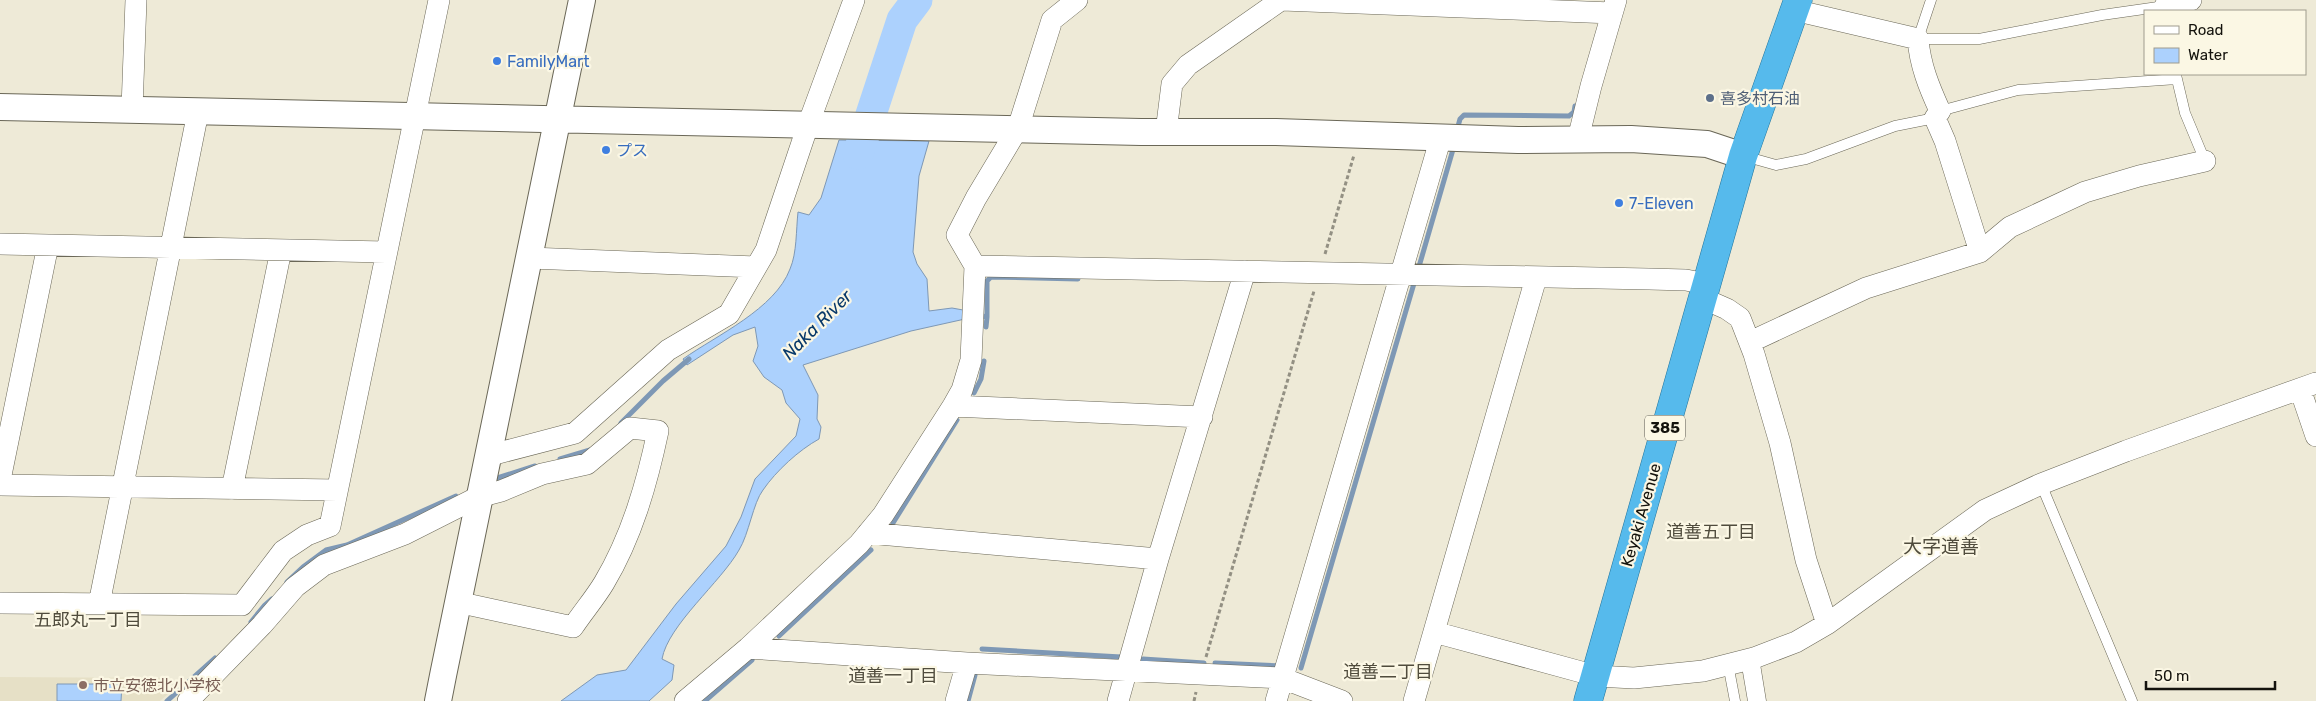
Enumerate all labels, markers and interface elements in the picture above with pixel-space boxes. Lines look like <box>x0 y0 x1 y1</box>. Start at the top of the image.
legend <box>2144 10 2306 75</box>
text: Road <box>2188 21 2224 39</box>
text: Water <box>2188 46 2228 64</box>
place label: FamilyMart <box>507 52 589 71</box>
marker: FamilyMart <box>491 55 503 67</box>
place label: 喜多村石油 <box>1720 89 1800 108</box>
marker: 喜多村石油 <box>1704 92 1716 104</box>
place label: プス <box>616 141 648 160</box>
marker: プス <box>600 144 612 156</box>
place label: 7-Eleven <box>1629 194 1694 213</box>
marker: 7-Eleven <box>1613 197 1625 209</box>
water label: Naka River <box>777 285 857 365</box>
road number: 385 <box>1645 416 1685 440</box>
street label: Keyaki Avenue <box>1617 461 1665 569</box>
district label: 道善五丁目 <box>1666 521 1756 543</box>
district label: 大字道善 <box>1903 535 1979 558</box>
district label: 五郎丸一丁目 <box>34 609 142 631</box>
scale bar <box>2146 658 2275 690</box>
district label: 道善二丁目 <box>1343 661 1433 683</box>
district label: 道善一丁目 <box>848 665 938 687</box>
text: 50 m <box>2154 667 2189 685</box>
place label: 市立安徳北小学校 <box>93 676 221 695</box>
marker: 市立安徳北小学校 <box>77 679 89 691</box>

